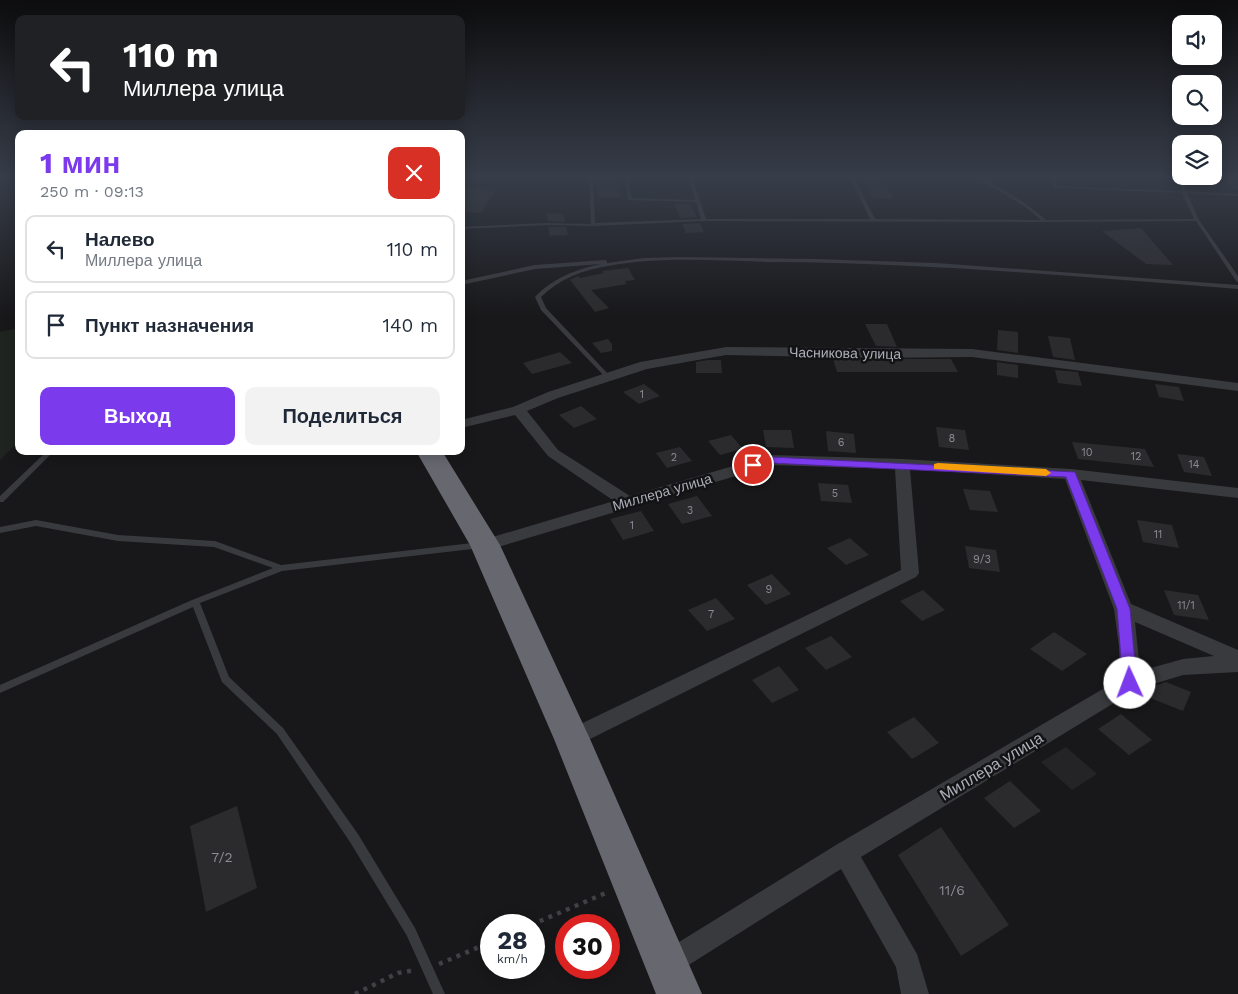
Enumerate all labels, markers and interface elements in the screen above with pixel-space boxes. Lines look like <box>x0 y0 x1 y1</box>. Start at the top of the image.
map controls <box>1172 15 1222 185</box>
button: sound <box>1172 15 1222 65</box>
text: 110 m <box>123 34 219 76</box>
icon: left <box>40 35 105 100</box>
button: search <box>1172 75 1222 125</box>
text: Миллера улица <box>123 76 284 101</box>
button: layers <box>1172 135 1222 185</box>
text: 1 мин <box>40 145 120 180</box>
button: close <box>388 147 440 199</box>
text: 250 m · 09:13 <box>40 182 144 201</box>
text: Налево <box>85 228 155 251</box>
icon: left <box>42 235 70 263</box>
text: 110 m <box>387 238 438 261</box>
text: Миллера улица <box>85 251 202 270</box>
icon: arrive <box>42 311 70 339</box>
text: Пункт назначения <box>85 314 254 337</box>
text: 140 m <box>383 314 438 337</box>
street label: Часникова улица <box>789 344 901 362</box>
button: Выход <box>40 387 235 445</box>
button: Поделиться <box>245 387 440 445</box>
house number: 1 <box>640 388 644 401</box>
house number: 8 <box>949 432 956 445</box>
house number: 6 <box>838 436 845 449</box>
pin <box>732 444 774 486</box>
house number: 10 <box>1081 446 1093 459</box>
house number: 12 <box>1131 450 1141 463</box>
house number: 2 <box>671 451 677 464</box>
icon: arrive <box>739 451 767 479</box>
house number: 14 <box>1188 458 1200 471</box>
street label: Миллера улица <box>611 470 714 514</box>
house number: 5 <box>832 487 838 500</box>
house number: 3 <box>687 504 693 517</box>
house number: 1 <box>630 519 634 532</box>
house number: 11 <box>1154 528 1162 541</box>
house number: 9/3 <box>973 553 991 566</box>
house number: 9 <box>766 583 773 596</box>
house number: 11/1 <box>1177 599 1195 612</box>
house number: 7 <box>708 608 714 621</box>
position arrow <box>1103 656 1155 708</box>
street label: Миллера улица <box>936 728 1046 805</box>
house number: 7/2 <box>211 849 233 865</box>
house number: 11/6 <box>939 882 965 898</box>
speed limit sign: 30 <box>555 914 620 979</box>
text: 28 <box>497 926 528 955</box>
text: km/h <box>497 952 528 966</box>

